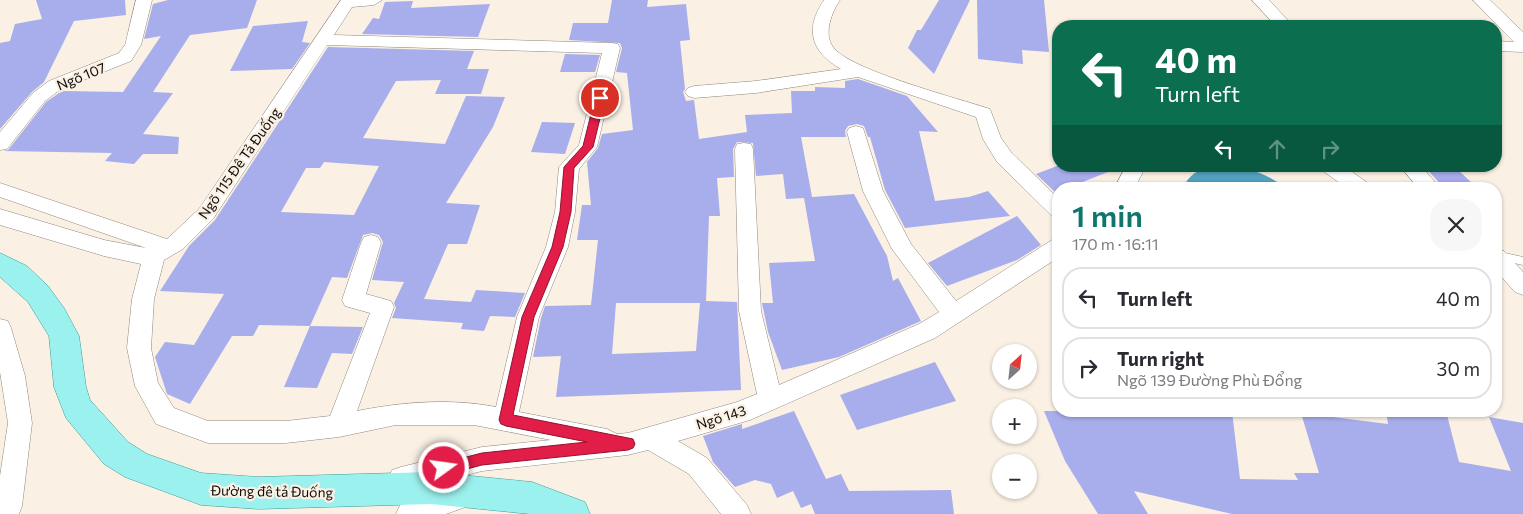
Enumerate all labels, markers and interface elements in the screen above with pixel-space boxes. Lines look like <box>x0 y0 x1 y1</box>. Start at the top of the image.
text: 40 m <box>1155 37 1237 80</box>
icon: left <box>1072 40 1137 105</box>
street label: Ngõ 107 <box>54 58 108 94</box>
pin <box>579 77 621 119</box>
text: Turn left <box>1155 80 1240 107</box>
icon: arrive <box>586 84 614 112</box>
street label: Ngõ 115 Đê Tả Đuống <box>194 104 284 222</box>
icon: left <box>1210 135 1238 163</box>
icon: ahead <box>1263 135 1291 163</box>
icon: right <box>1316 135 1344 163</box>
text: 1 min <box>1072 196 1143 233</box>
button: close <box>1430 199 1482 251</box>
text: 170 m · 16:11 <box>1072 234 1159 253</box>
icon: left <box>1074 284 1102 312</box>
text: Turn left <box>1117 287 1192 310</box>
text: 40 m <box>1436 287 1480 310</box>
north arrow <box>992 344 1038 389</box>
map controls <box>992 344 1037 499</box>
text: Turn right <box>1117 347 1204 370</box>
icon: right <box>1074 354 1102 382</box>
text: 30 m <box>1437 357 1480 380</box>
text: Ngõ 139 Đường Phù Đổng <box>1117 370 1302 389</box>
button: + <box>992 399 1037 444</box>
street label: Ngõ 143 <box>694 401 748 433</box>
position arrow <box>417 441 469 493</box>
button: − <box>992 454 1037 499</box>
street label: Đường đê tả Đuống <box>210 481 334 501</box>

